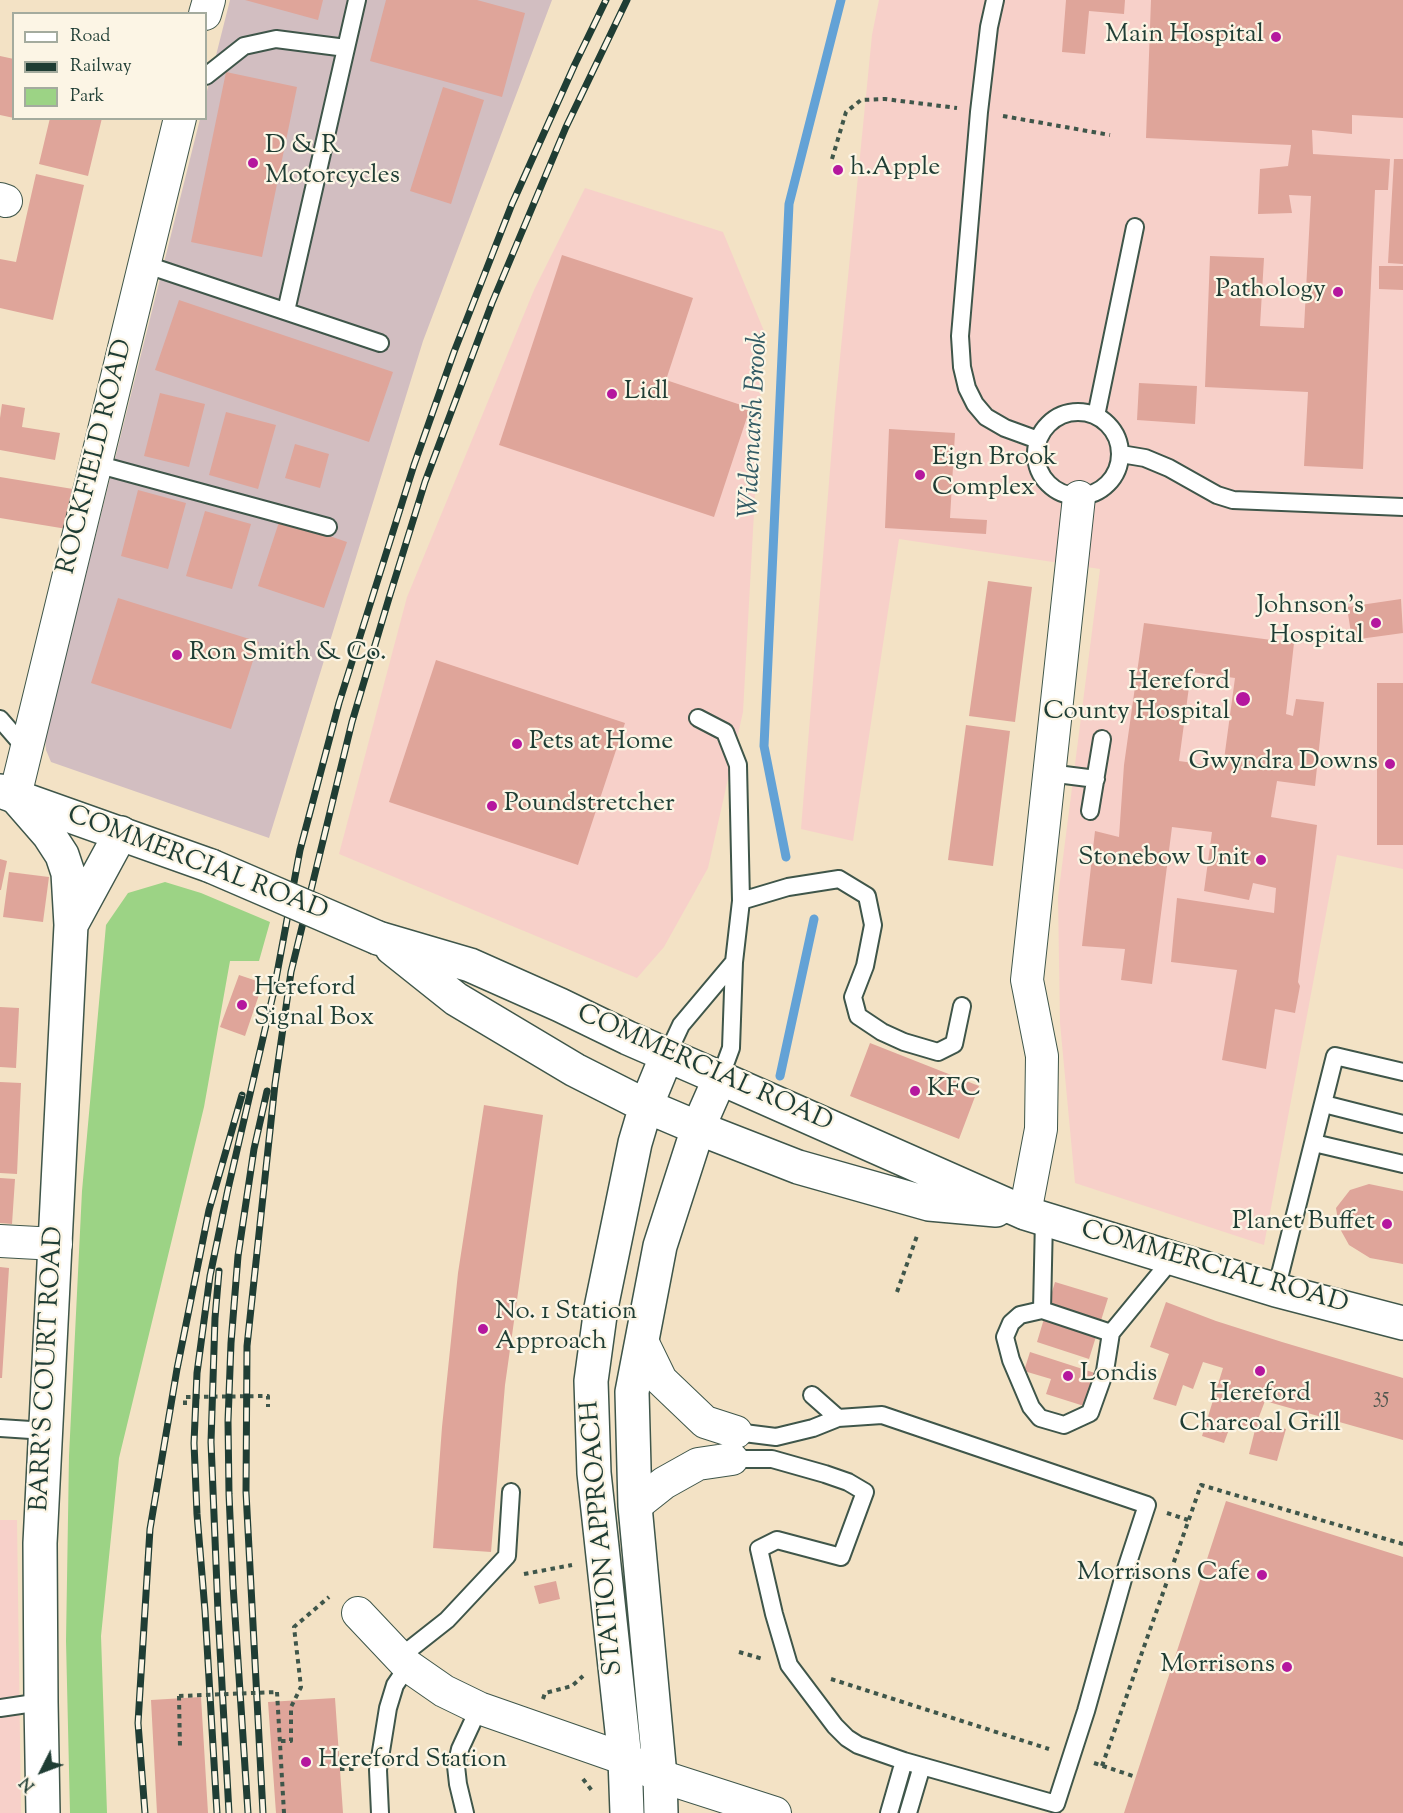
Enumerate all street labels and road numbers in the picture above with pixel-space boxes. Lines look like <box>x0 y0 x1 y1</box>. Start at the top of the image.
street label: ROCKFIELD ROAD <box>53 336 141 578</box>
street label: COMMERCIAL ROAD <box>62 801 332 929</box>
street label: COMMERCIAL ROAD <box>571 1000 837 1140</box>
street label: COMMERCIAL ROAD <box>1077 1216 1351 1322</box>
street label: BARR'S COURT ROAD <box>26 1226 72 1512</box>
street label: STATION APPROACH <box>576 1399 632 1677</box>

